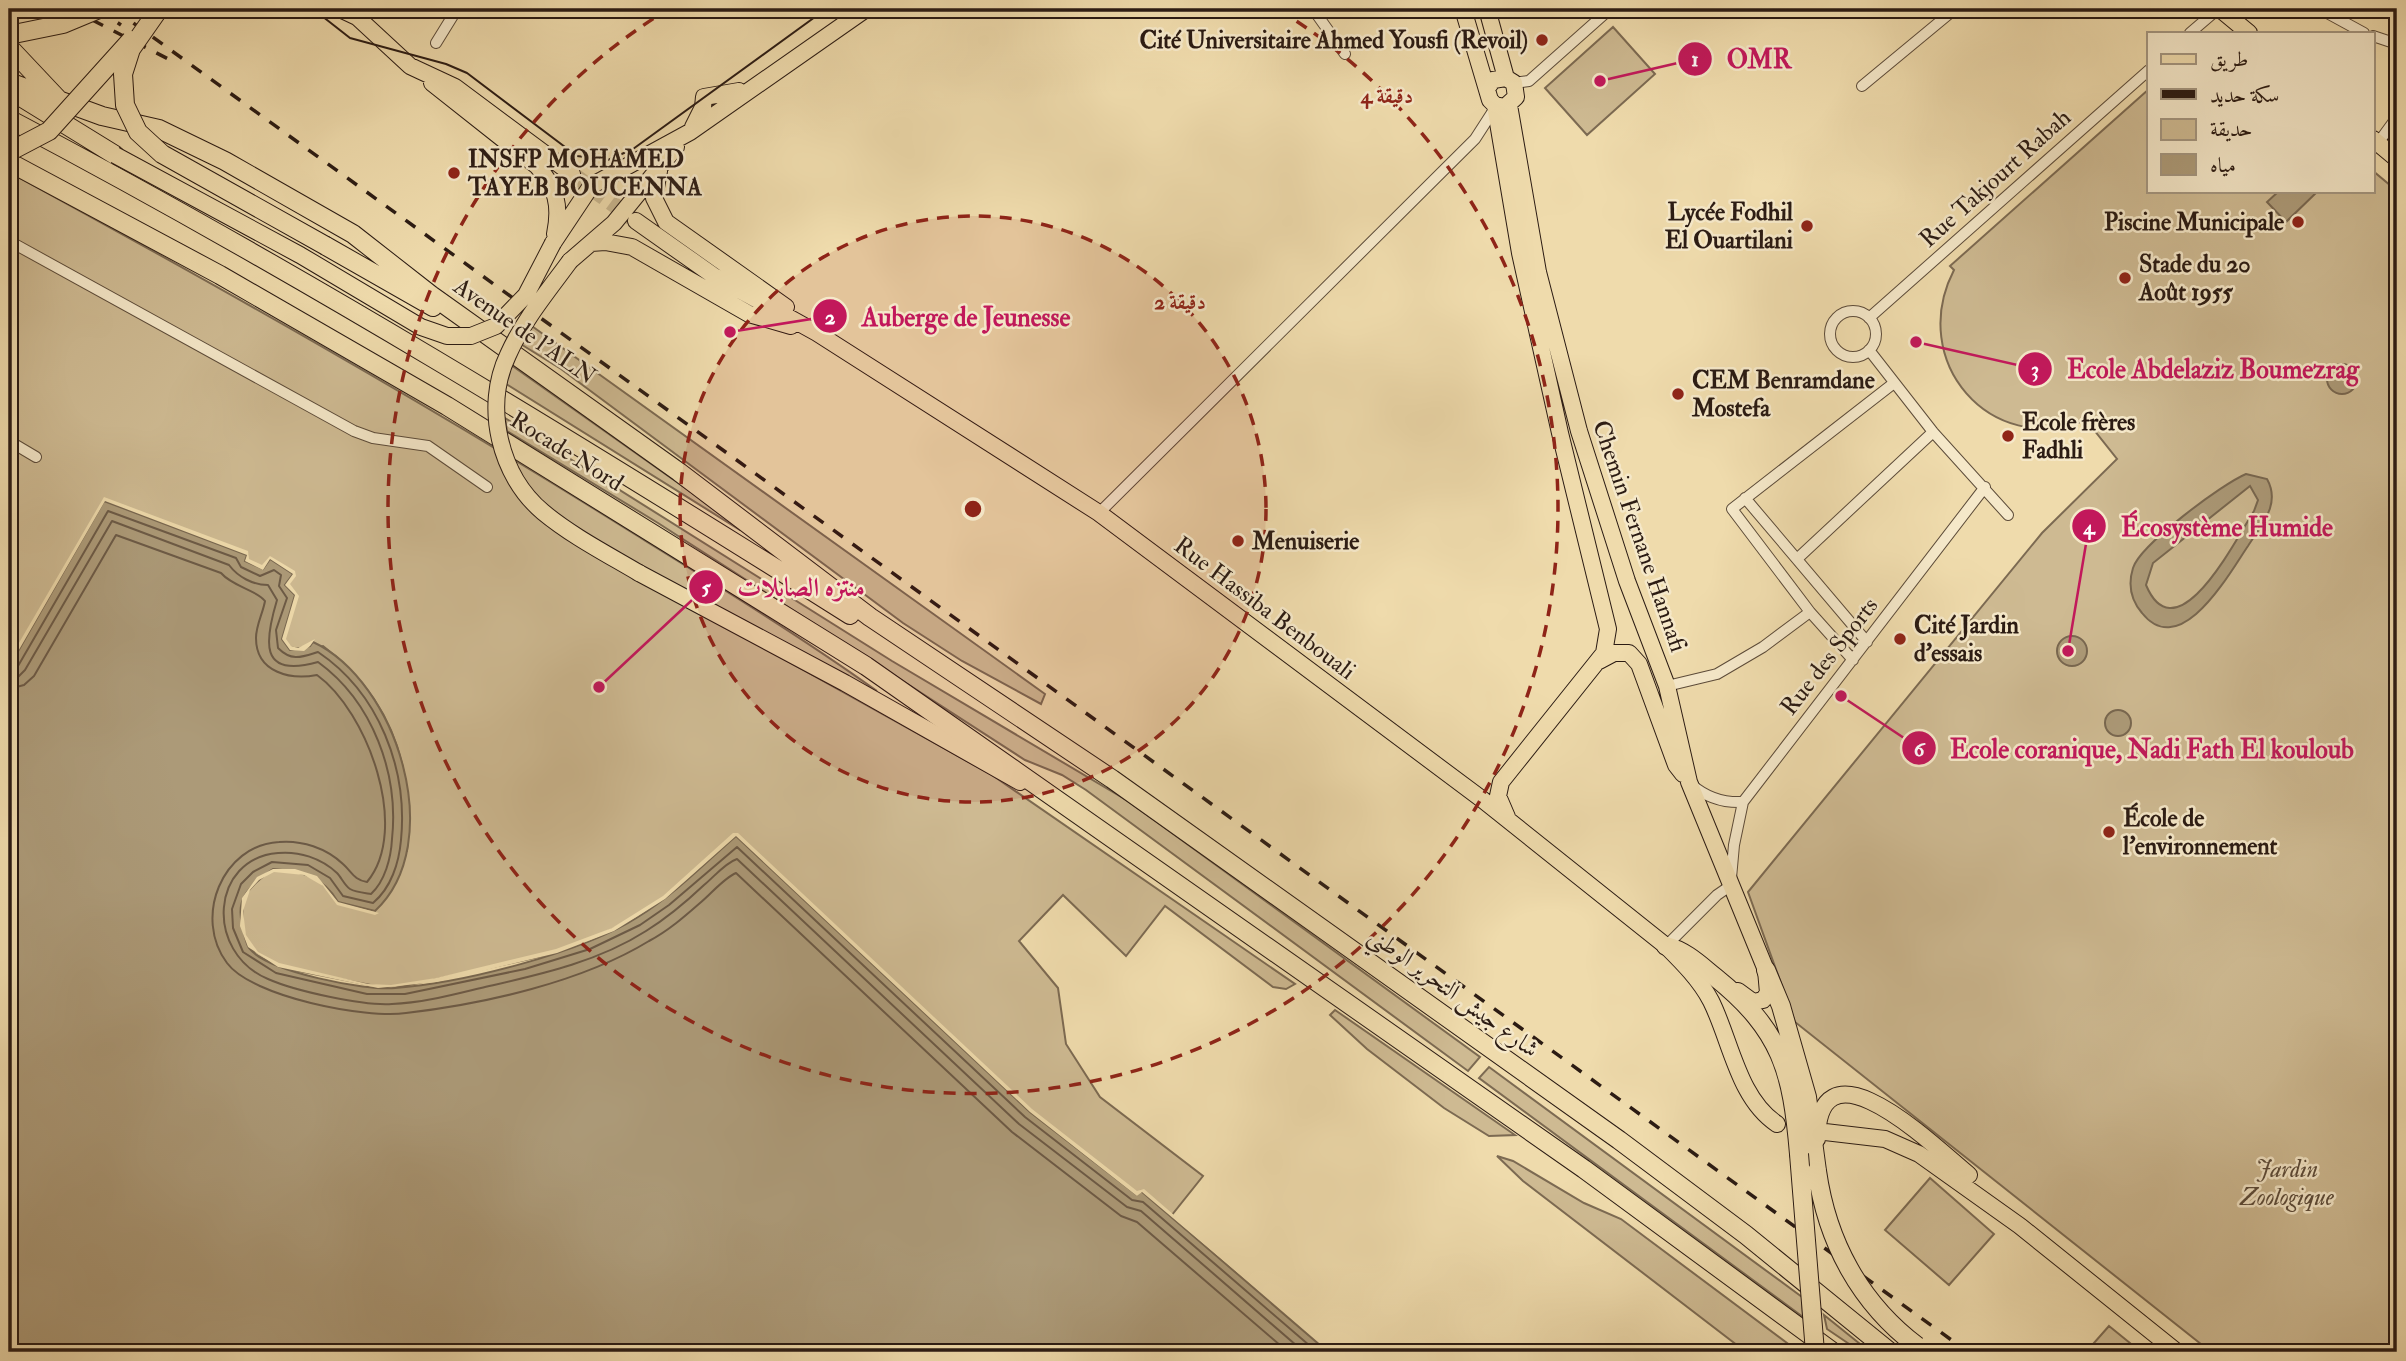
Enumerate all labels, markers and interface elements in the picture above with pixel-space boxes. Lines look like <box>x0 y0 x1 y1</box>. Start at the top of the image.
place label: Cité Universitaire Ahmed Yousfi (Revoil) <box>1140 25 1528 56</box>
marker: Cité Universitaire Ahmed Yousfi (Revoil) <box>1534 32 1550 48</box>
legend <box>2147 32 2374 192</box>
callout: OMR <box>1678 35 1805 82</box>
text: OMR <box>1727 44 1793 76</box>
text: 1 <box>1691 46 1699 73</box>
text: طريق <box>2210 46 2248 73</box>
text: سكة حديد <box>2210 82 2279 109</box>
text: 4 دقيقة <box>1360 83 1413 110</box>
street label: Rue Takjourt Rabah <box>1913 102 2078 255</box>
text: حديقة <box>2210 116 2253 143</box>
place label: INSFP MOHAMED TAYEB BOUCENNA <box>467 144 703 203</box>
text: مياه <box>2210 152 2236 179</box>
marker: INSFP MOHAMED TAYEB BOUCENNA <box>446 165 462 181</box>
place label: Lycée Fodhil El Ouartilani <box>1665 197 1794 256</box>
place label: Piscine Municipale <box>2104 207 2284 238</box>
marker: Piscine Municipale <box>2290 214 2306 230</box>
marker: Lycée Fodhil El Ouartilani <box>1799 218 1815 234</box>
place label: Stade du 20 Août 1955 <box>2138 249 2251 308</box>
street label: Avenue de l'ALN <box>447 270 602 392</box>
marker: Stade du 20 Août 1955 <box>2117 270 2133 286</box>
text: 2 دقيقة <box>1154 289 1206 316</box>
callout: Auberge de Jeunesse <box>813 293 1084 340</box>
text: Auberge de Jeunesse <box>861 302 1070 335</box>
text: 2 <box>825 304 836 331</box>
callout: Ecole Abdelaziz Boumezrag <box>2018 345 2373 392</box>
text: Ecole Abdelaziz Boumezrag <box>2067 354 2360 387</box>
text: 3 <box>2031 356 2039 383</box>
place label: CEM Benramdane Mostefa <box>1691 365 1875 424</box>
marker: CEM Benramdane Mostefa <box>1670 386 1686 402</box>
street label: Rocade Nord <box>504 404 629 499</box>
place label: Ecole frères Fadhli <box>2022 407 2135 466</box>
street label: Chemin Fernane Hannafi <box>1585 416 1694 656</box>
marker: Ecole frères Fadhli <box>2000 428 2016 444</box>
centre of rings <box>961 497 985 521</box>
callout: Écosystème Humide <box>2072 503 2347 550</box>
text: Écosystème Humide <box>2121 509 2333 545</box>
text: 4 <box>2082 514 2096 541</box>
place label: Menuiserie <box>1251 526 1359 557</box>
street label: Rue Hassiba Benbouali <box>1168 530 1362 687</box>
marker: Menuiserie <box>1230 533 1246 549</box>
callout: منتزه الصابلات <box>688 563 879 610</box>
text: منتزه الصابلات <box>737 572 865 604</box>
text: 5 <box>701 574 711 601</box>
street label: Rue des Sports <box>1774 591 1885 722</box>
place label: Cité Jardin d'essais <box>1914 610 2020 669</box>
marker: Cité Jardin d'essais <box>1892 631 1908 647</box>
callout: Ecole coranique, Nadi Fath El kouloub <box>1902 725 2368 772</box>
text: Ecole coranique, Nadi Fath El kouloub <box>1950 734 2354 767</box>
text: 6 <box>1914 736 1926 763</box>
place label: École de l'environnement <box>2122 802 2278 862</box>
marker: École de l'environnement <box>2101 824 2117 840</box>
street label: شارع جيش التحرير الوطني <box>1359 920 1545 1070</box>
park label: Jardin Zoologique <box>2239 1154 2335 1213</box>

